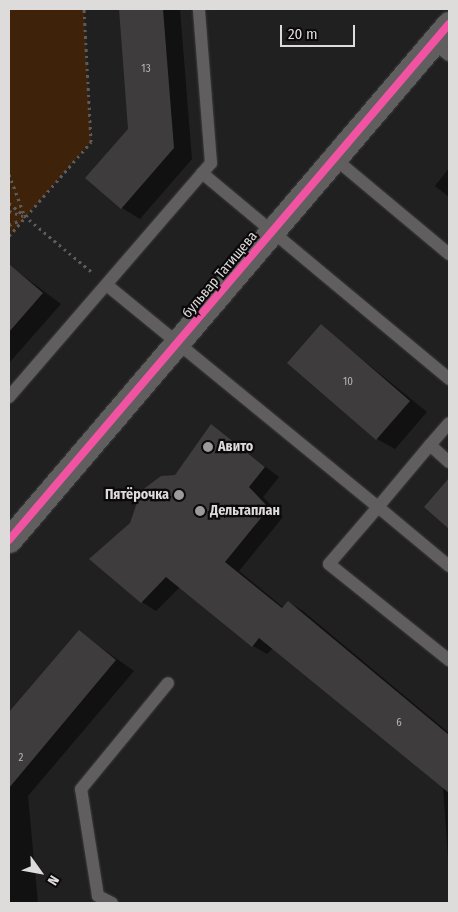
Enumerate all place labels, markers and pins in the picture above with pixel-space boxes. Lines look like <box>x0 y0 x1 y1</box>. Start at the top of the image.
place label: Авито <box>218 439 253 455</box>
marker: Авито <box>202 441 214 453</box>
place label: Пятёрочка <box>105 487 169 503</box>
marker: Пятёрочка <box>173 489 185 501</box>
place label: Дельтаплан <box>210 503 280 519</box>
marker: Дельтаплан <box>194 505 206 517</box>

